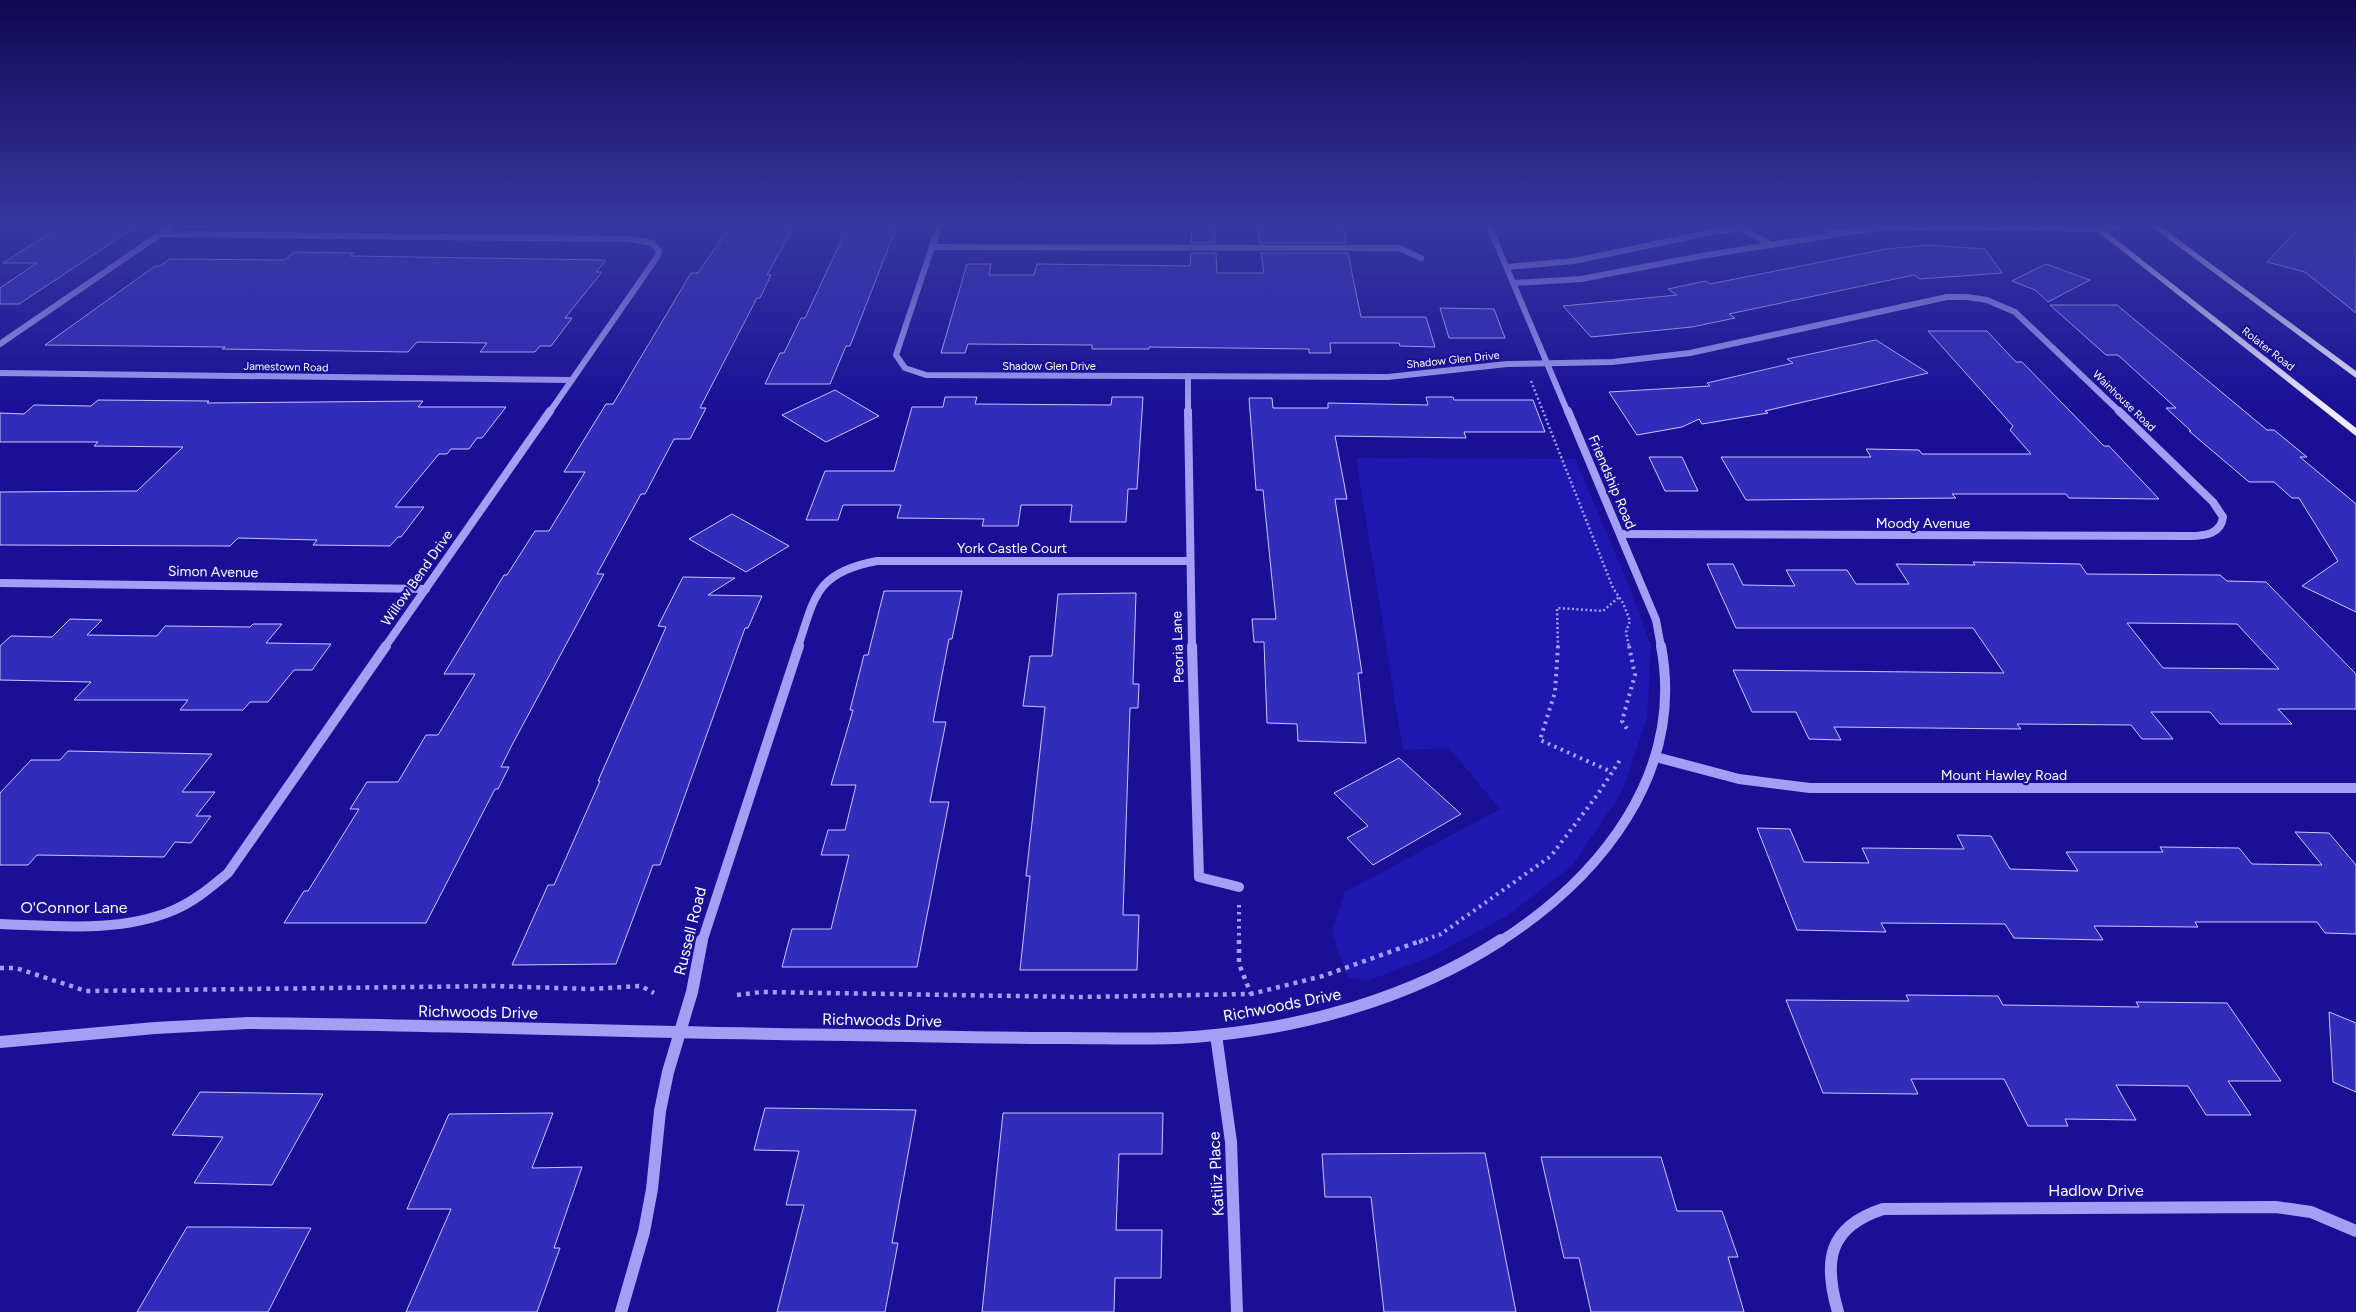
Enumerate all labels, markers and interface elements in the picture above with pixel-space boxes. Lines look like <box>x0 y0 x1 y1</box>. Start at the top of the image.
street label: Rolater Road <box>2239 324 2297 374</box>
street label: Shadow Glen Drive <box>1406 349 1500 371</box>
street label: Jamestown Road <box>243 360 329 374</box>
street label: Shadow Glen Drive <box>1002 360 1096 373</box>
street label: Wainhouse Road <box>2090 368 2158 434</box>
street label: Friendship Road <box>1585 432 1639 532</box>
street label: Moody Avenue <box>1876 515 1971 532</box>
street label: Willow Bend Drive <box>378 526 457 629</box>
street label: York Castle Court <box>957 540 1067 557</box>
street label: Simon Avenue <box>168 563 259 581</box>
street label: Peoria Lane <box>1168 610 1188 683</box>
street label: Mount Hawley Road <box>1941 767 2067 784</box>
street label: Russell Road <box>670 885 710 977</box>
street label: O'Connor Lane <box>20 898 128 917</box>
street label: Richwoods Drive <box>1221 984 1343 1026</box>
street label: Richwoods Drive <box>418 1001 538 1023</box>
street label: Richwoods Drive <box>822 1009 942 1031</box>
street label: Katiliz Place <box>1204 1131 1228 1217</box>
street label: Hadlow Drive <box>2048 1181 2144 1200</box>

